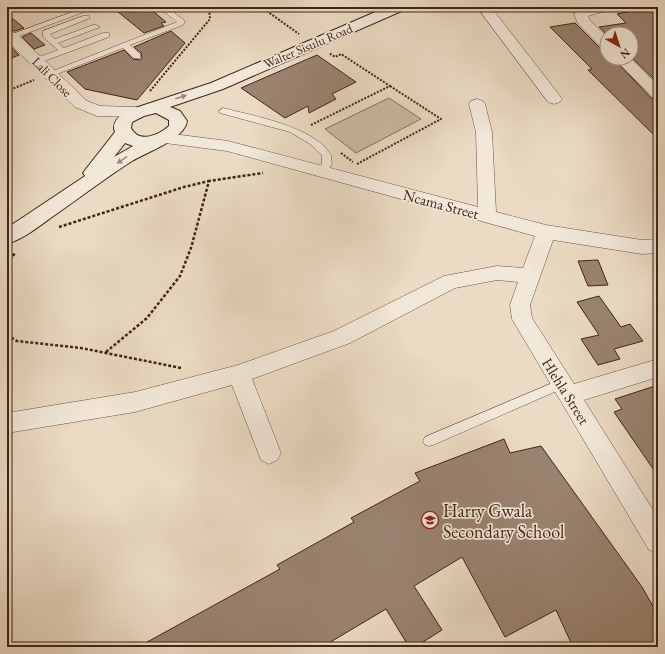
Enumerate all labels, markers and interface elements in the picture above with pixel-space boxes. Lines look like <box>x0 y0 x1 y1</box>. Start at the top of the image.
street label: Walter Sisulu Road <box>261 19 355 72</box>
north arrow <box>599 26 639 66</box>
text: N <box>617 46 633 62</box>
street label: Lali Close <box>28 53 76 101</box>
one-way arrow <box>176 94 188 100</box>
one-way arrow <box>117 156 127 164</box>
street label: Ncama Street <box>401 185 481 223</box>
street label: Hlehla Street <box>538 354 594 428</box>
place label: Harry Gwala Secondary School <box>443 499 564 543</box>
school or university icon: Harry Gwala Secondary School <box>420 510 440 530</box>

